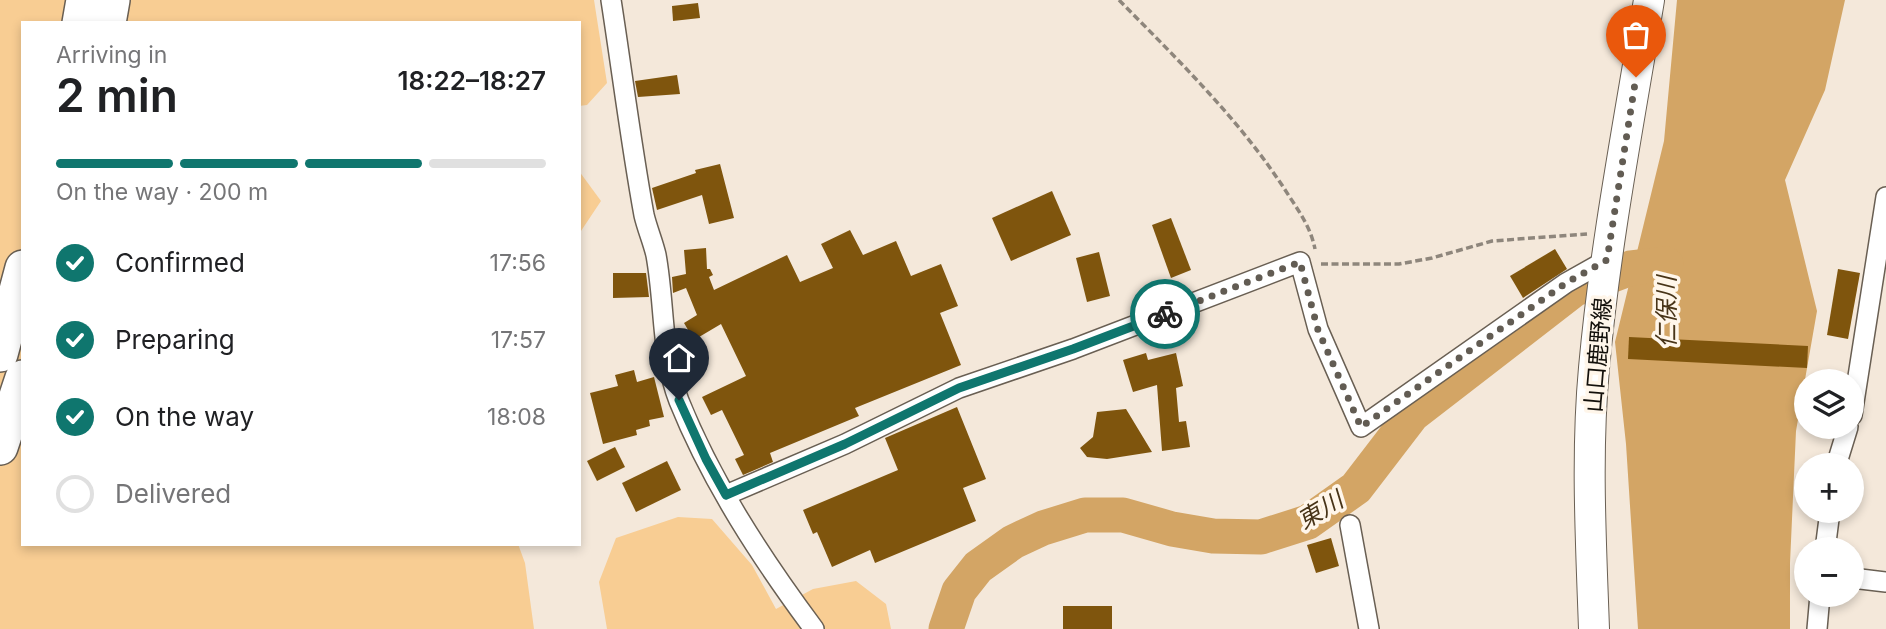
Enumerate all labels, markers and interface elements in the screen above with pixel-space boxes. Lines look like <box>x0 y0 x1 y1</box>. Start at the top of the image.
pin <box>1606 5 1666 77</box>
icon: bag <box>1617 16 1655 54</box>
text: Arriving in <box>56 41 167 69</box>
text: 18:22–18:27 <box>398 65 546 96</box>
text: 2 min <box>56 67 178 123</box>
text: On the way · 200 m <box>56 178 268 206</box>
icon: check <box>56 244 94 282</box>
text: Confirmed <box>115 247 245 278</box>
text: 17:56 <box>490 249 546 277</box>
water label: 仁保川 <box>1652 273 1681 348</box>
courier <box>1130 279 1200 349</box>
icon: bike <box>1146 295 1184 333</box>
street label: 山口鹿野線 <box>1579 296 1617 414</box>
icon: check <box>56 321 94 359</box>
text: Preparing <box>115 324 235 355</box>
text: 17:57 <box>491 326 546 354</box>
pin <box>649 328 709 400</box>
icon: home <box>660 339 698 377</box>
map controls <box>1794 369 1864 607</box>
button: layers <box>1794 369 1864 439</box>
icon: check <box>56 398 94 436</box>
text: On the way <box>115 401 254 432</box>
text: 18:08 <box>487 403 546 431</box>
button: + <box>1794 453 1864 523</box>
text: Delivered <box>115 478 231 509</box>
water label: 東川 <box>1292 484 1351 535</box>
button: − <box>1794 537 1864 607</box>

